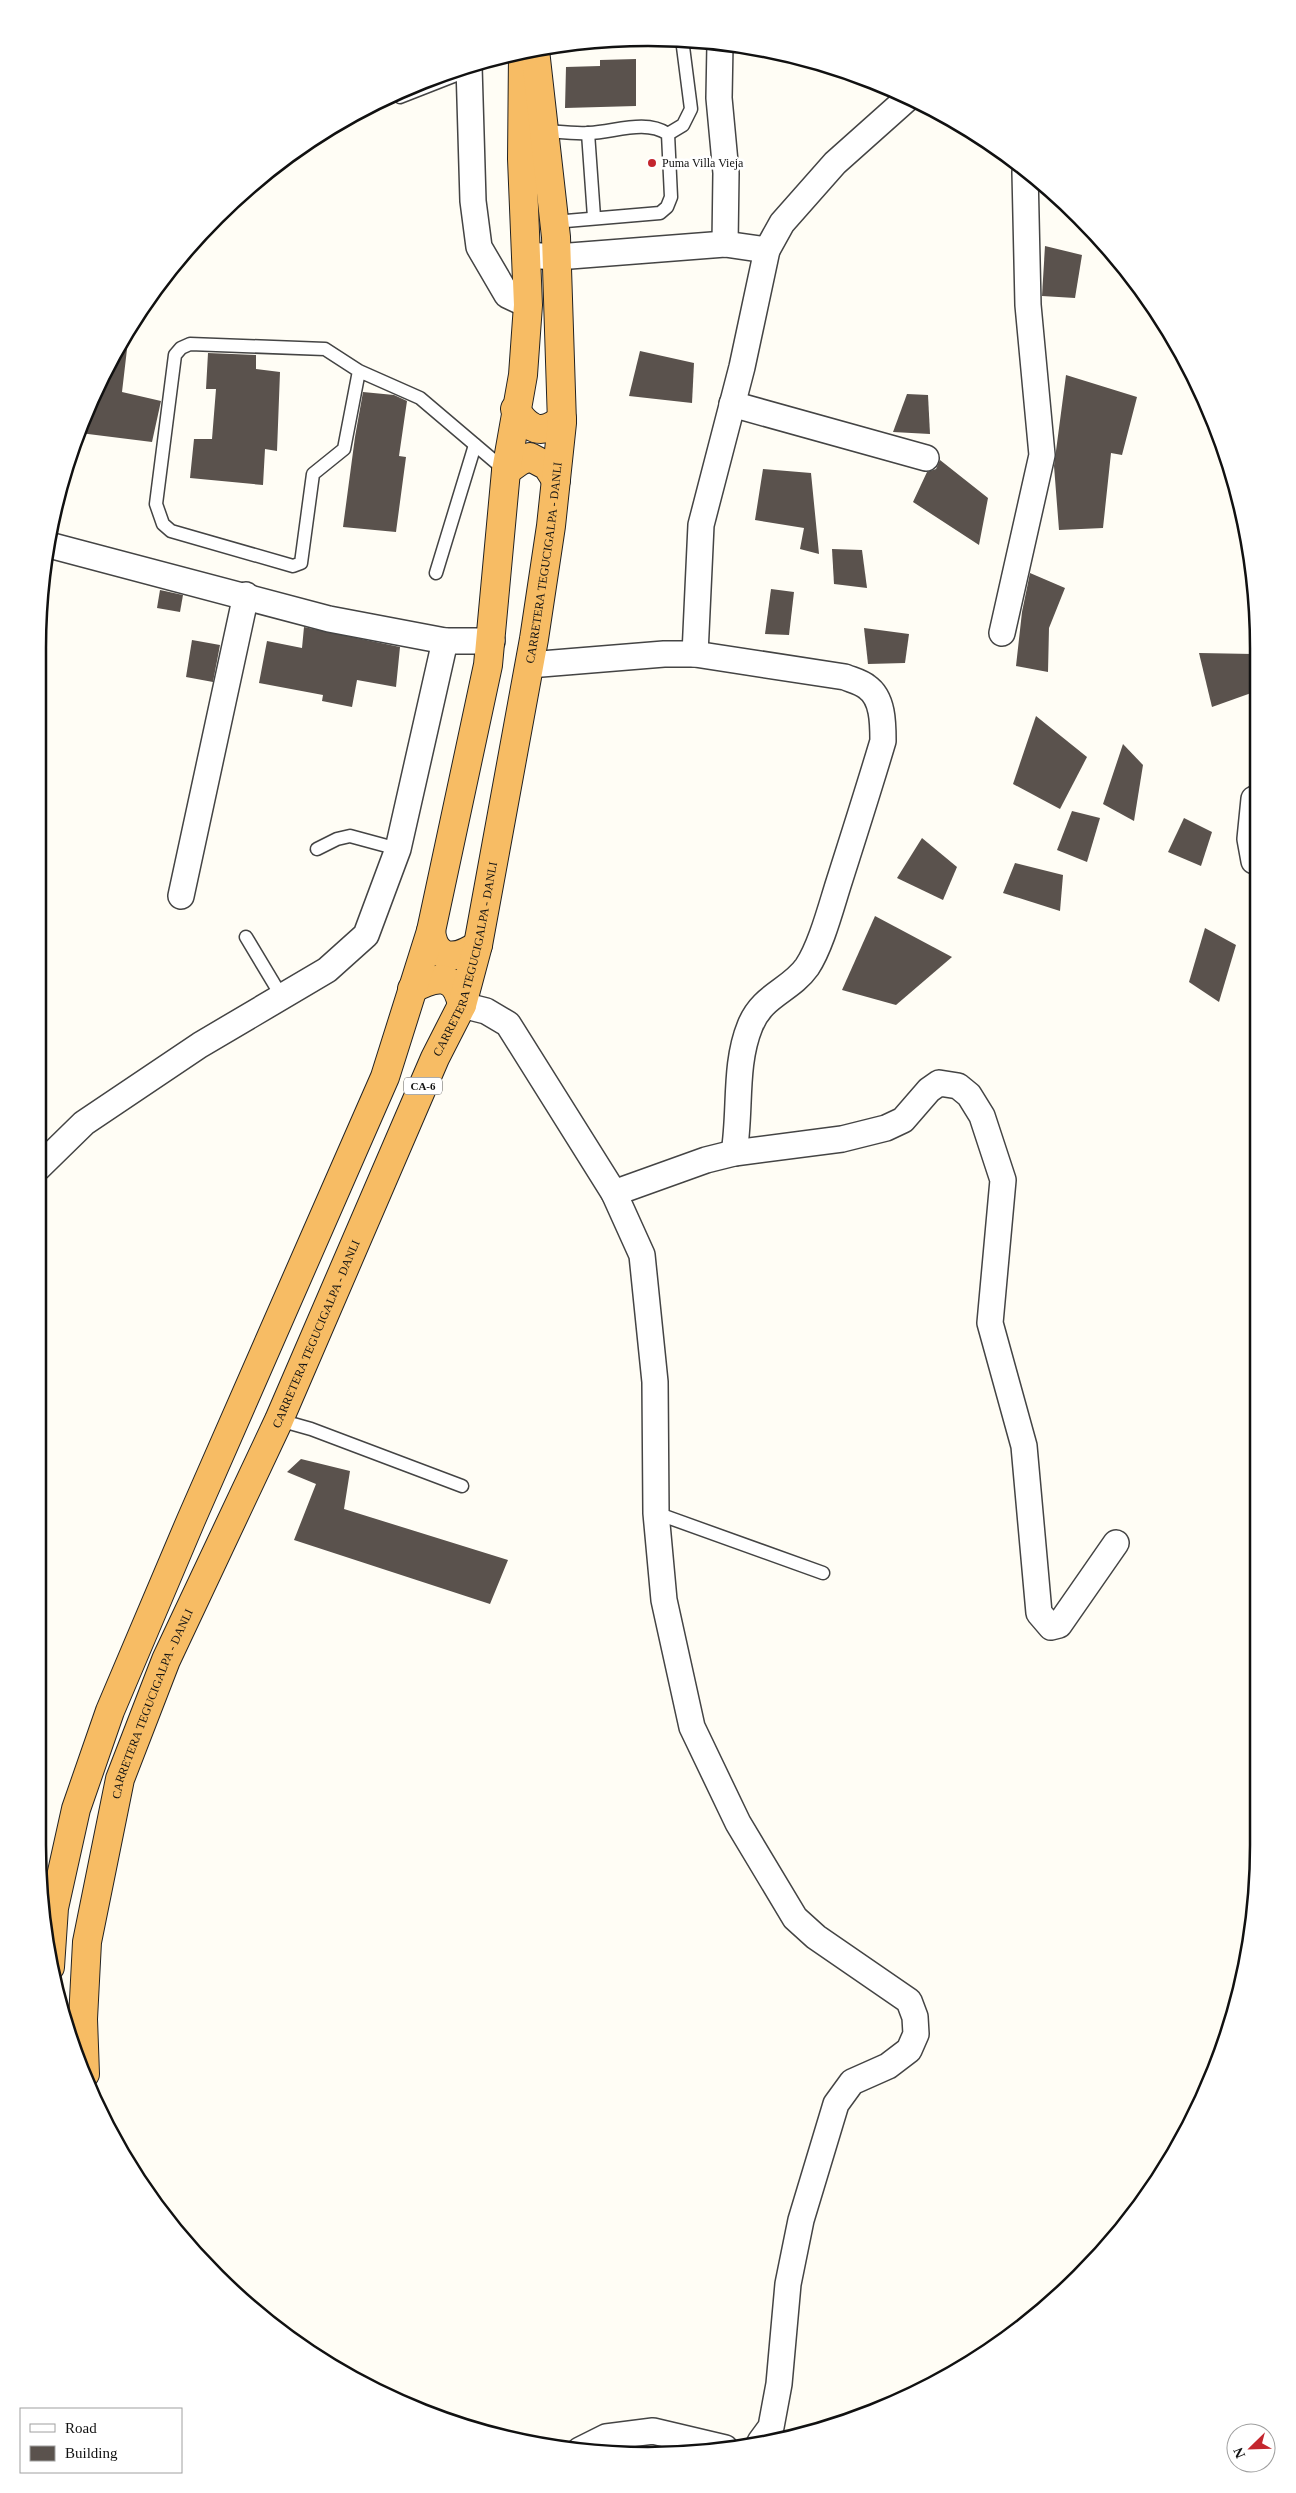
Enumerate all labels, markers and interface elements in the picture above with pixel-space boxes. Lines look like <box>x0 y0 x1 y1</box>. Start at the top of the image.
place label: Puma Villa Vieja <box>662 156 744 170</box>
marker: Puma Villa Vieja <box>646 157 658 169</box>
street label: CARRETERA TEGUCIGALPA - DANLI <box>523 461 565 665</box>
street label: CARRETERA TEGUCIGALPA - DANLI <box>430 861 500 1059</box>
road number: CA-6 <box>404 1078 442 1094</box>
street label: CARRETERA TEGUCIGALPA - DANLI <box>269 1238 363 1430</box>
street label: CARRETERA TEGUCIGALPA - DANLI <box>109 1607 196 1800</box>
legend <box>20 2408 182 2473</box>
text: Road <box>65 2420 97 2436</box>
north arrow <box>1226 2423 1276 2473</box>
text: Building <box>65 2445 118 2461</box>
text: N <box>1231 2445 1248 2460</box>

